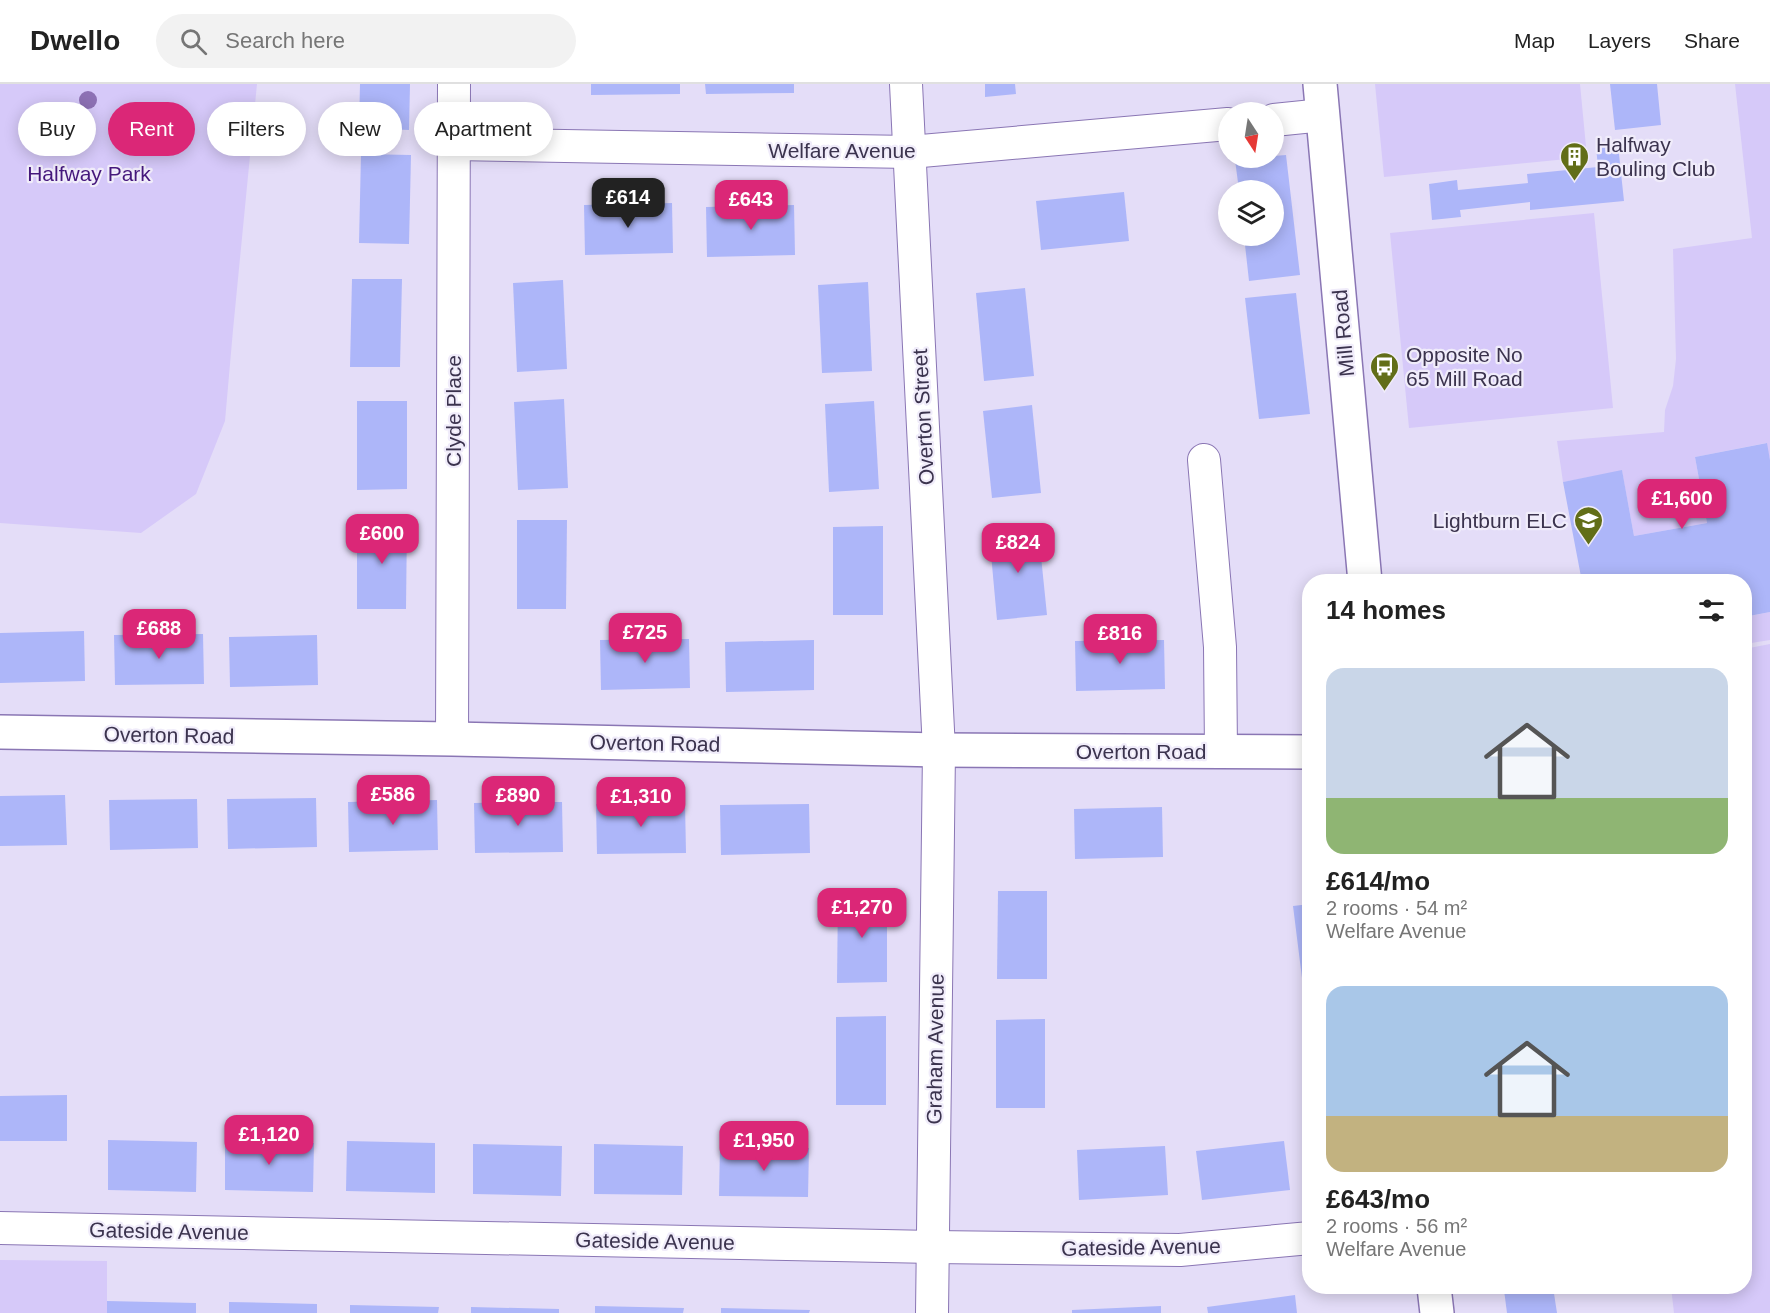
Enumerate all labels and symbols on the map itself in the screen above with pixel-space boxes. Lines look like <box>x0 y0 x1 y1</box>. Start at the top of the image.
north arrow <box>1218 102 1284 168</box>
place label: Halfway Bouling Club <box>1596 133 1715 180</box>
street label: Welfare Avenue <box>768 139 916 162</box>
building icon: Halfway Bouling Club <box>1559 140 1591 182</box>
park label: Halfway Park <box>27 162 151 185</box>
pin: £614 <box>592 178 664 229</box>
pin: £643 <box>715 180 787 231</box>
street label: Mill Road <box>1328 288 1358 378</box>
place label: Opposite No 65 Mill Road <box>1406 343 1523 390</box>
street label: Overton Street <box>908 348 938 486</box>
bus stop icon: Opposite No 65 Mill Road <box>1369 350 1401 392</box>
street label: Clyde Place <box>442 355 465 467</box>
pin: £1,600 <box>1633 479 1731 530</box>
school or university icon: Lightburn ELC <box>1572 504 1604 546</box>
place label: Lightburn ELC <box>1433 509 1567 532</box>
pin: £600 <box>346 514 418 565</box>
pin: £824 <box>982 523 1054 574</box>
pin: £688 <box>123 609 195 660</box>
pin: £725 <box>609 613 681 664</box>
pin: £816 <box>1084 614 1156 665</box>
street label: Overton Road <box>103 722 235 748</box>
street label: Overton Road <box>589 730 721 756</box>
street label: Overton Road <box>1076 740 1206 763</box>
pin: £586 <box>357 775 429 826</box>
pin: £890 <box>482 776 554 827</box>
pin: £1,310 <box>592 777 690 828</box>
pin: £1,270 <box>813 888 911 939</box>
street label: Graham Avenue <box>922 973 948 1125</box>
pin: £1,120 <box>220 1115 318 1166</box>
pin: £1,950 <box>715 1121 813 1172</box>
street label: Gateside Avenue <box>89 1218 249 1244</box>
street label: Gateside Avenue <box>575 1228 735 1254</box>
street label: Gateside Avenue <box>1061 1234 1221 1260</box>

